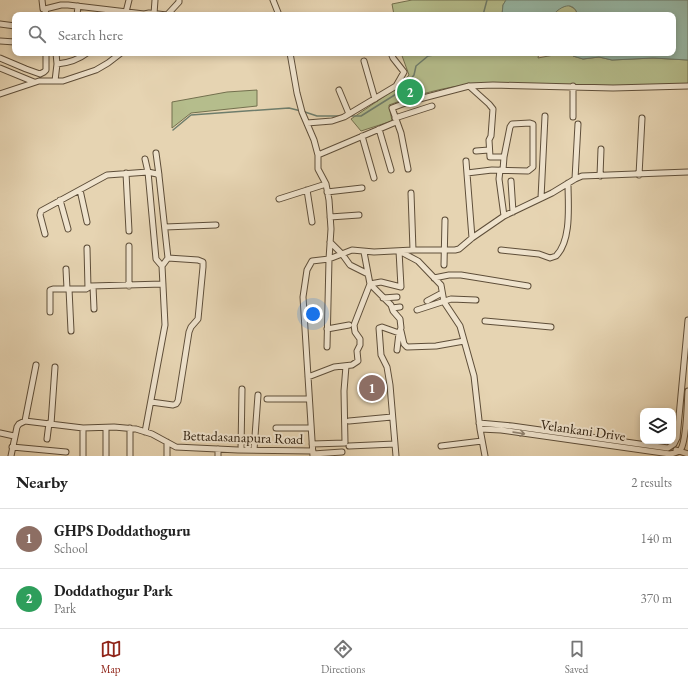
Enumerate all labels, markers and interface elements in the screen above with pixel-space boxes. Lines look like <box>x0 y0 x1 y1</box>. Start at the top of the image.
search box <box>12 12 676 56</box>
icon: search <box>26 23 48 45</box>
text: Search here <box>58 25 123 44</box>
pin: 2 <box>397 77 423 107</box>
your location <box>303 304 323 324</box>
pin: 1 <box>359 373 385 403</box>
map controls <box>640 408 676 444</box>
button: layers <box>640 408 676 444</box>
street label: Velankani Drive <box>539 415 627 445</box>
street label: Bettadasanapura Road <box>182 426 305 448</box>
one-way arrow <box>512 429 525 437</box>
text: Nearby <box>16 471 68 493</box>
text: 2 results <box>631 474 672 491</box>
text: GHPS Doddathoguru <box>54 521 191 540</box>
text: 1 <box>26 530 32 547</box>
text: 140 m <box>641 530 672 547</box>
text: School <box>54 540 88 557</box>
text: Doddathogur Park <box>54 581 173 600</box>
text: 2 <box>26 590 32 607</box>
text: 370 m <box>641 590 672 607</box>
text: Park <box>54 600 76 617</box>
tab: Map <box>100 638 122 676</box>
tab: Directions <box>321 638 365 676</box>
tab: Saved <box>565 638 588 676</box>

